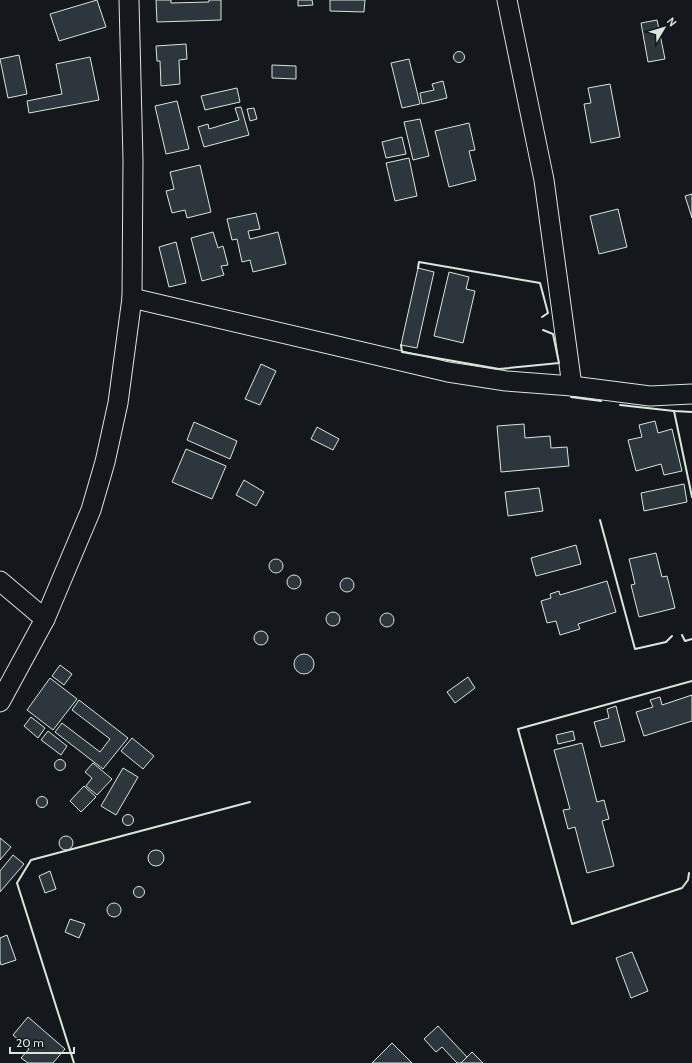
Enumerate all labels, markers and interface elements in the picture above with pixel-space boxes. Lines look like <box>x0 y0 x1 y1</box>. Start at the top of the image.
north arrow <box>644 8 684 48</box>
text: N <box>664 14 680 29</box>
scale bar <box>10 1029 74 1055</box>
text: 20 m <box>16 1035 44 1050</box>

